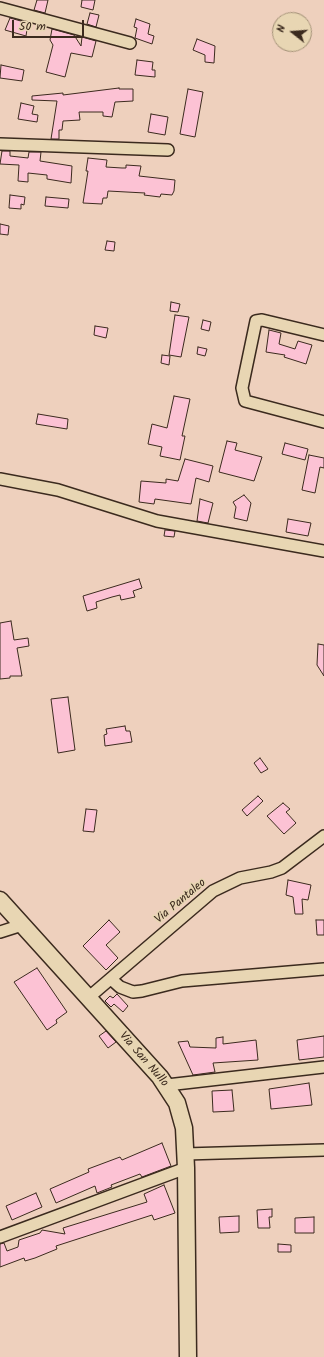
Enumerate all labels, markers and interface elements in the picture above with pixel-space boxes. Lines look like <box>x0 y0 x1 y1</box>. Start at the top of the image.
scale bar <box>14 12 86 38</box>
north arrow <box>272 12 312 52</box>
text: 50 m <box>19 17 46 36</box>
text: N <box>272 23 291 35</box>
street label: Via Pantaleo <box>153 876 209 928</box>
street label: Via San Nullo <box>115 1030 171 1090</box>

